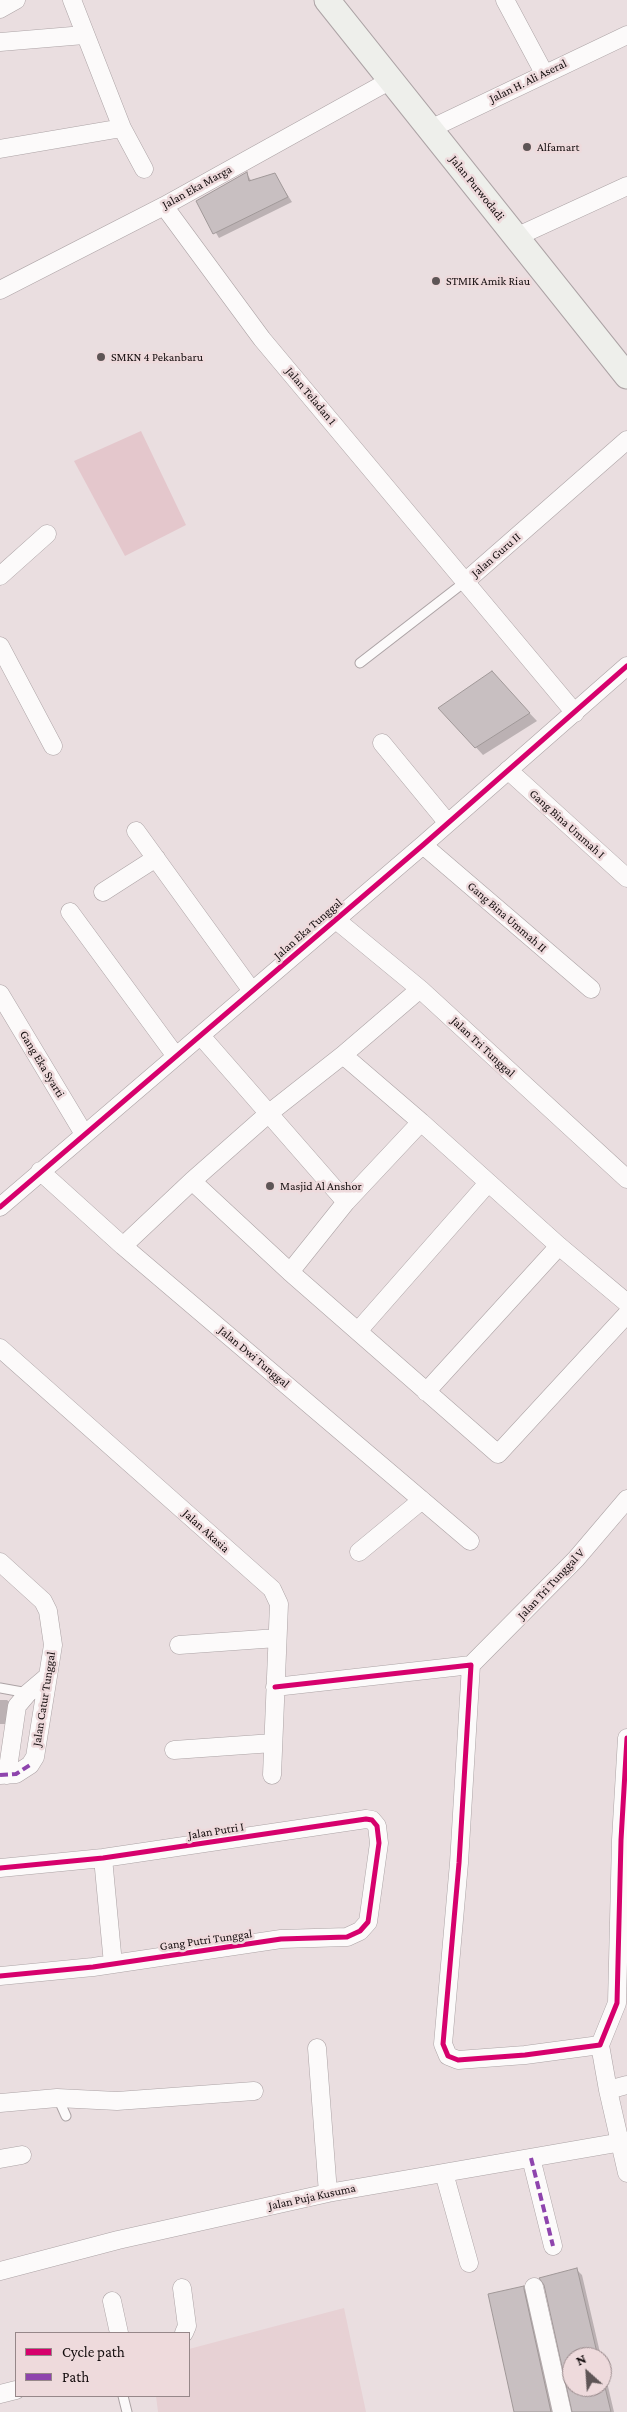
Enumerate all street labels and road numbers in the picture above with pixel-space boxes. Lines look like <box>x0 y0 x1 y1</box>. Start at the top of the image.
street label: Jalan H. Ali Aseral <box>487 56 569 106</box>
street label: Jalan Purwodadi <box>446 153 508 223</box>
street label: Jalan Eka Marga <box>160 162 234 212</box>
street label: Jalan Teladan 1 <box>283 364 339 428</box>
street label: Jalan Guru II <box>468 530 524 580</box>
street label: Gang Bina Ummah I <box>526 786 608 862</box>
street label: Gang Bina Ummah II <box>464 879 550 955</box>
street label: Jalan Eka Tunggal <box>271 895 345 963</box>
street label: Jalan Tri Tunggal <box>448 1014 518 1080</box>
street label: Gang Eka Syarti <box>16 1028 68 1100</box>
street label: Jalan Dwi Tunggal <box>216 1323 292 1391</box>
street label: Jalan Akasia <box>180 1506 232 1556</box>
street label: Jalan Tri Tunggal V <box>515 1546 587 1622</box>
street label: Jalan Catur Tunggal <box>29 1651 59 1747</box>
street label: Jalan Putri I <box>187 1819 245 1843</box>
street label: Gang Putri Tunggal <box>159 1926 253 1954</box>
street label: Jalan Puja Kusuma <box>267 2181 357 2213</box>

